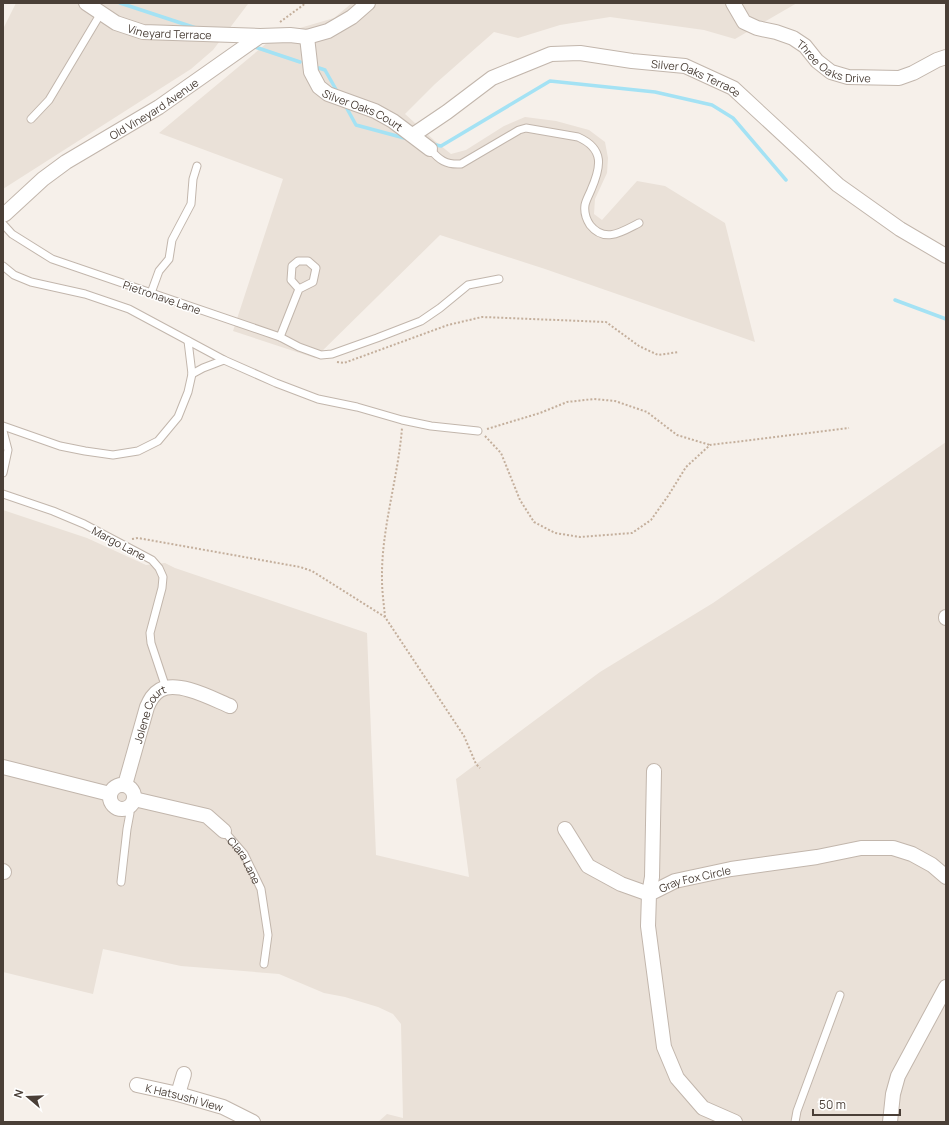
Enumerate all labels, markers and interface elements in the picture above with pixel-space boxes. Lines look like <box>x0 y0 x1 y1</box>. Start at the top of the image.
street label: Vineyard Terrace <box>126 20 213 42</box>
street label: Three Oaks Drive <box>794 35 871 85</box>
street label: Silver Oaks Terrace <box>651 55 745 100</box>
street label: Old Vineyard Avenue <box>106 74 201 143</box>
street label: Silver Oaks Court <box>319 85 406 134</box>
street label: Pietronave Lane <box>121 277 203 318</box>
street label: Margo Lane <box>89 523 149 564</box>
street label: Jolene Court <box>130 681 168 745</box>
street label: Clara Lane <box>224 833 265 887</box>
street label: Gray Fox Circle <box>656 862 733 896</box>
north arrow <box>8 1077 48 1117</box>
street label: K Hatsushi View <box>144 1080 226 1114</box>
text: N <box>10 1087 26 1100</box>
scale bar <box>813 1091 900 1117</box>
text: 50 m <box>819 1096 846 1113</box>

